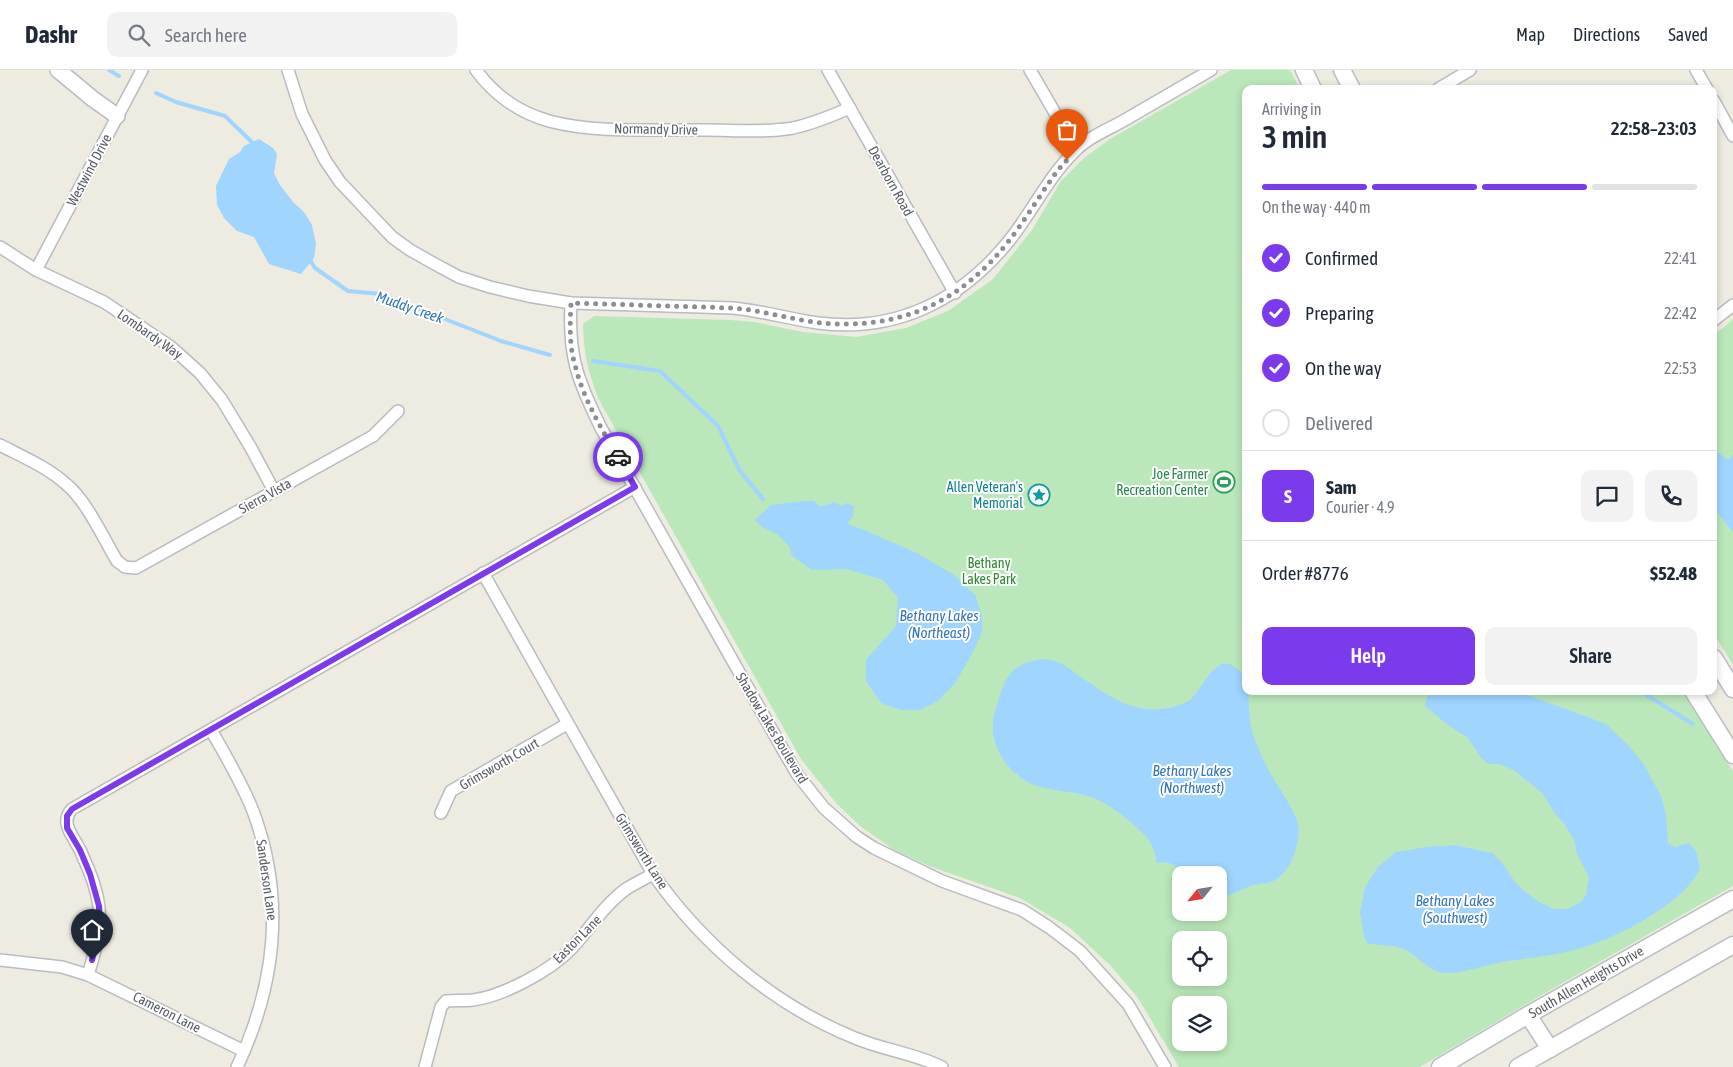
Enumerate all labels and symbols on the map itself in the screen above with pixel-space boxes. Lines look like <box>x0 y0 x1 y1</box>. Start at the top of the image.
pin <box>1046 109 1088 160</box>
street label: Normandy Drive <box>614 120 698 138</box>
street label: Westwind Drive <box>63 131 115 209</box>
street label: Dearborn Road <box>865 143 917 219</box>
water label: Muddy Creek <box>374 288 446 327</box>
street label: Lombardy Way <box>114 306 186 362</box>
courier <box>593 432 643 482</box>
place label: Joe Farmer Recreation Center <box>1116 466 1209 498</box>
sports icon: Joe Farmer Recreation Center <box>1212 470 1236 494</box>
street label: Sierra Vista <box>236 475 294 517</box>
place label: Allen Veteran's Memorial <box>947 479 1023 511</box>
place icon: Allen Veteran's Memorial <box>1027 483 1051 507</box>
park label: Bethany Lakes Park <box>962 555 1016 587</box>
water label: Bethany Lakes (Northeast) <box>899 607 979 641</box>
street label: Shadow Lakes Boulevard <box>733 670 811 786</box>
street label: Grimsworth Court <box>456 735 542 793</box>
water label: Bethany Lakes (Northwest) <box>1152 762 1232 796</box>
street label: Grimsworth Lane <box>612 810 672 892</box>
street label: Sanderson Lane <box>253 838 281 922</box>
north arrow <box>1172 866 1228 921</box>
water label: Bethany Lakes (Southwest) <box>1415 892 1495 926</box>
pin <box>71 909 113 960</box>
street label: Easton Lane <box>550 912 604 966</box>
street label: South Allen Heights Drive <box>1526 943 1646 1021</box>
street label: Cameron Lane <box>131 988 203 1036</box>

